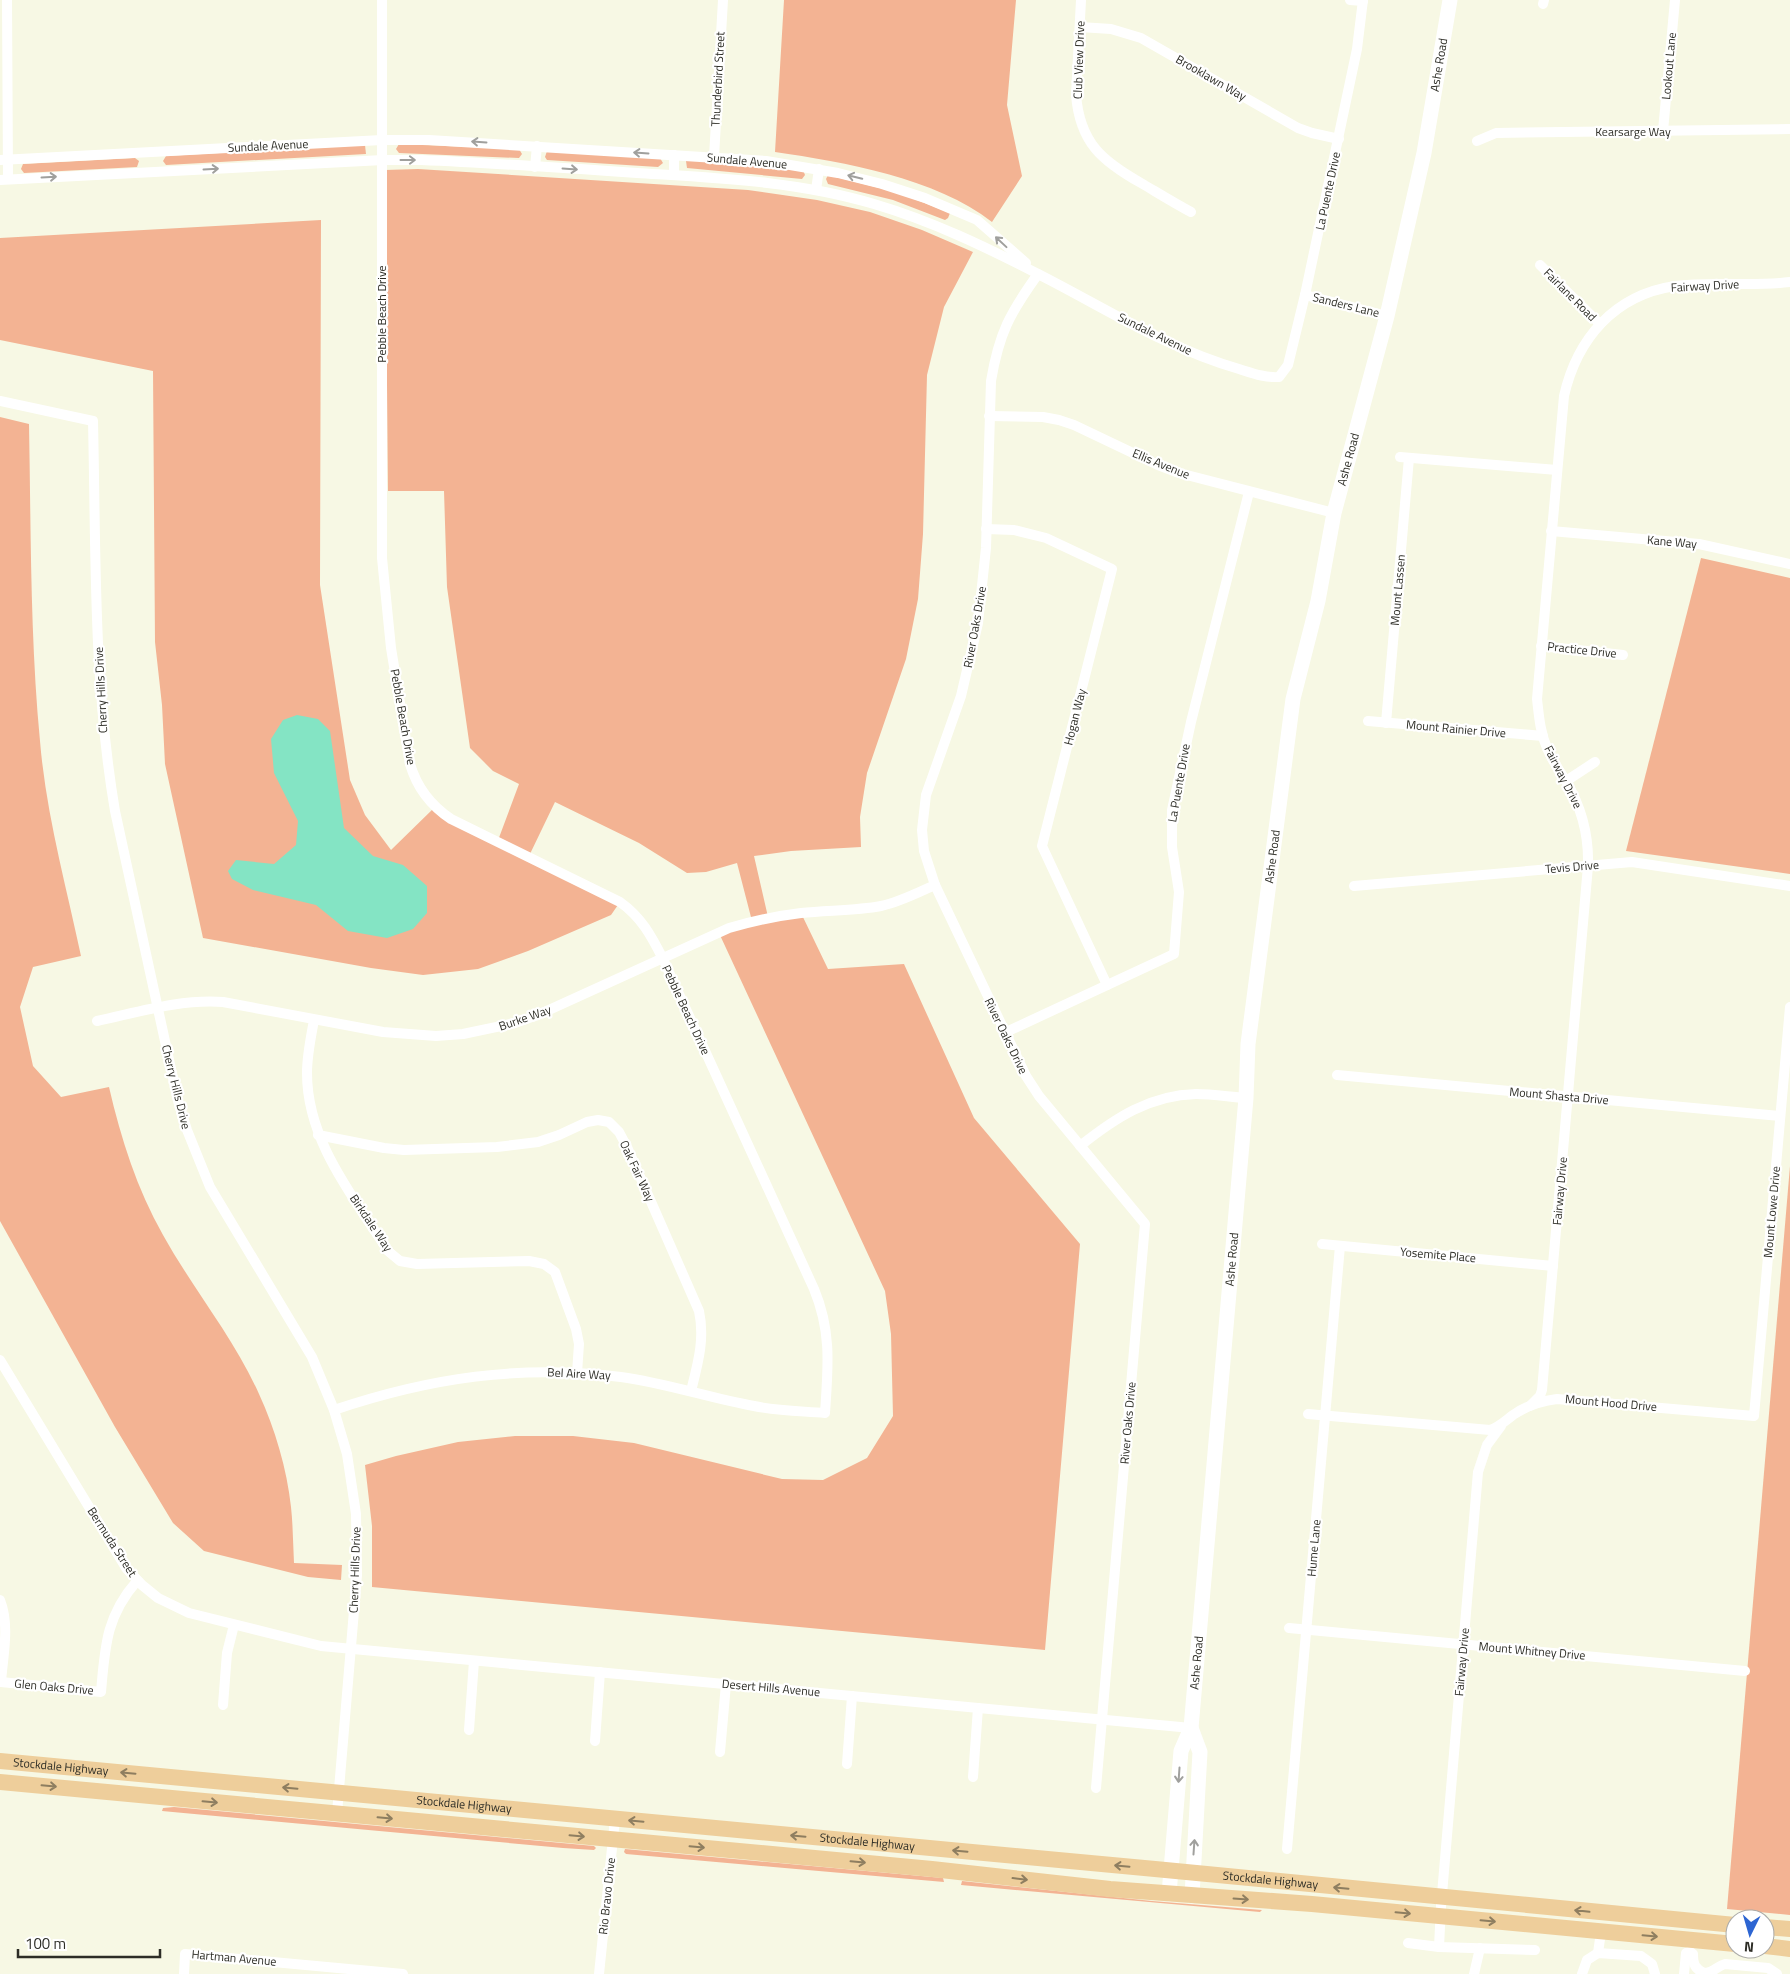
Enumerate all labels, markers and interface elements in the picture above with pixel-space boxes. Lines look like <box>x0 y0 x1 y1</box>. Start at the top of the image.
street label: Club View Drive <box>1068 21 1089 99</box>
street label: Thunderbird Street <box>706 30 730 127</box>
street label: Lookout Lane <box>1656 31 1681 101</box>
street label: Ashe Road <box>1425 37 1452 93</box>
street label: Brooklawn Way <box>1172 50 1250 106</box>
street label: Kearsarge Way <box>1595 122 1671 141</box>
street label: Sundale Avenue <box>227 134 309 157</box>
one-way arrow <box>471 138 487 147</box>
one-way arrow <box>634 148 650 157</box>
street label: Sundale Avenue <box>706 148 788 173</box>
street label: La Puente Drive <box>1310 150 1345 232</box>
one-way arrow <box>400 155 416 165</box>
one-way arrow <box>203 164 219 173</box>
one-way arrow <box>562 164 578 173</box>
one-way arrow <box>847 172 863 181</box>
one-way arrow <box>40 173 56 182</box>
one-way arrow <box>995 236 1007 248</box>
street label: Fairlane Road <box>1539 264 1601 326</box>
street label: Pebble Beach Drive <box>372 265 391 363</box>
street label: Fairway Drive <box>1670 274 1740 297</box>
street label: Sanders Lane <box>1311 287 1381 322</box>
street label: Sundale Avenue <box>1115 307 1196 360</box>
street label: Ashe Road <box>1332 431 1364 488</box>
street label: Ellis Avenue <box>1130 443 1193 484</box>
street label: Kane Way <box>1646 530 1698 553</box>
street label: Mount Lassen <box>1385 554 1410 626</box>
street label: River Oaks Drive <box>958 585 991 669</box>
street label: Practice Drive <box>1547 636 1618 663</box>
street label: Cherry Hills Drive <box>89 646 112 734</box>
street label: Pebble Beach Drive <box>386 667 421 766</box>
street label: Hogan Way <box>1058 686 1091 747</box>
street label: Mount Rainier Drive <box>1405 715 1507 742</box>
street label: La Puente Drive <box>1162 742 1195 824</box>
street label: Fairway Drive <box>1539 742 1587 812</box>
street label: Ashe Road <box>1259 829 1285 885</box>
street label: Tevis Drive <box>1544 855 1600 878</box>
street label: Pebble Beach Drive <box>657 962 716 1058</box>
street label: River Oaks Drive <box>980 994 1033 1077</box>
street label: Burke Way <box>496 1000 554 1035</box>
street label: Cherry Hills Drive <box>157 1043 196 1131</box>
street label: Mount Shasta Drive <box>1509 1082 1610 1109</box>
street label: Oak Fair Way <box>615 1137 660 1205</box>
street label: Fairway Drive <box>1547 1156 1572 1226</box>
street label: Mount Lowe Drive <box>1758 1165 1785 1259</box>
street label: Birkdale Way <box>345 1190 398 1255</box>
street label: Ashe Road <box>1220 1232 1243 1287</box>
street label: Yosemite Place <box>1399 1242 1477 1267</box>
street label: Bel Aire Way <box>547 1362 611 1385</box>
street label: River Oaks Drive <box>1114 1381 1141 1465</box>
street label: Mount Hood Drive <box>1564 1389 1658 1416</box>
street label: Bermuda Street <box>83 1503 143 1581</box>
street label: Hume Lane <box>1302 1519 1325 1577</box>
street label: Cherry Hills Drive <box>343 1526 366 1614</box>
street label: Fairway Drive <box>1449 1627 1474 1697</box>
street label: Ashe Road <box>1184 1635 1208 1690</box>
street label: Mount Whitney Drive <box>1478 1636 1586 1665</box>
street label: Glen Oaks Drive <box>14 1674 94 1699</box>
street label: Desert Hills Avenue <box>721 1674 821 1701</box>
street label: Stockdale Highway <box>12 1752 110 1780</box>
one-way arrow <box>1174 1766 1183 1782</box>
one-way arrow <box>120 1768 136 1778</box>
one-way arrow <box>40 1782 56 1791</box>
one-way arrow <box>282 1784 298 1793</box>
street label: Stockdale Highway <box>415 1790 513 1818</box>
one-way arrow <box>202 1797 218 1806</box>
one-way arrow <box>377 1813 393 1823</box>
one-way arrow <box>628 1816 644 1826</box>
street label: Stockdale Highway <box>819 1828 916 1856</box>
one-way arrow <box>569 1831 585 1841</box>
one-way arrow <box>790 1831 806 1841</box>
one-way arrow <box>1190 1839 1199 1855</box>
one-way arrow <box>688 1842 704 1852</box>
one-way arrow <box>952 1847 968 1856</box>
street label: Rio Bravo Drive <box>593 1856 620 1935</box>
one-way arrow <box>850 1857 866 1866</box>
one-way arrow <box>1114 1861 1130 1870</box>
street label: Stockdale Highway <box>1222 1866 1319 1894</box>
one-way arrow <box>1012 1874 1028 1884</box>
one-way arrow <box>1333 1883 1349 1893</box>
one-way arrow <box>1232 1894 1248 1903</box>
one-way arrow <box>1574 1906 1590 1915</box>
one-way arrow <box>1394 1908 1410 1918</box>
north arrow <box>1725 1909 1775 1959</box>
one-way arrow <box>1480 1916 1496 1926</box>
scale bar <box>18 1926 160 1958</box>
one-way arrow <box>1642 1931 1658 1941</box>
text: 100 m <box>25 1932 66 1955</box>
text: N <box>1743 1937 1755 1958</box>
street label: Hartman Avenue <box>191 1944 277 1971</box>

